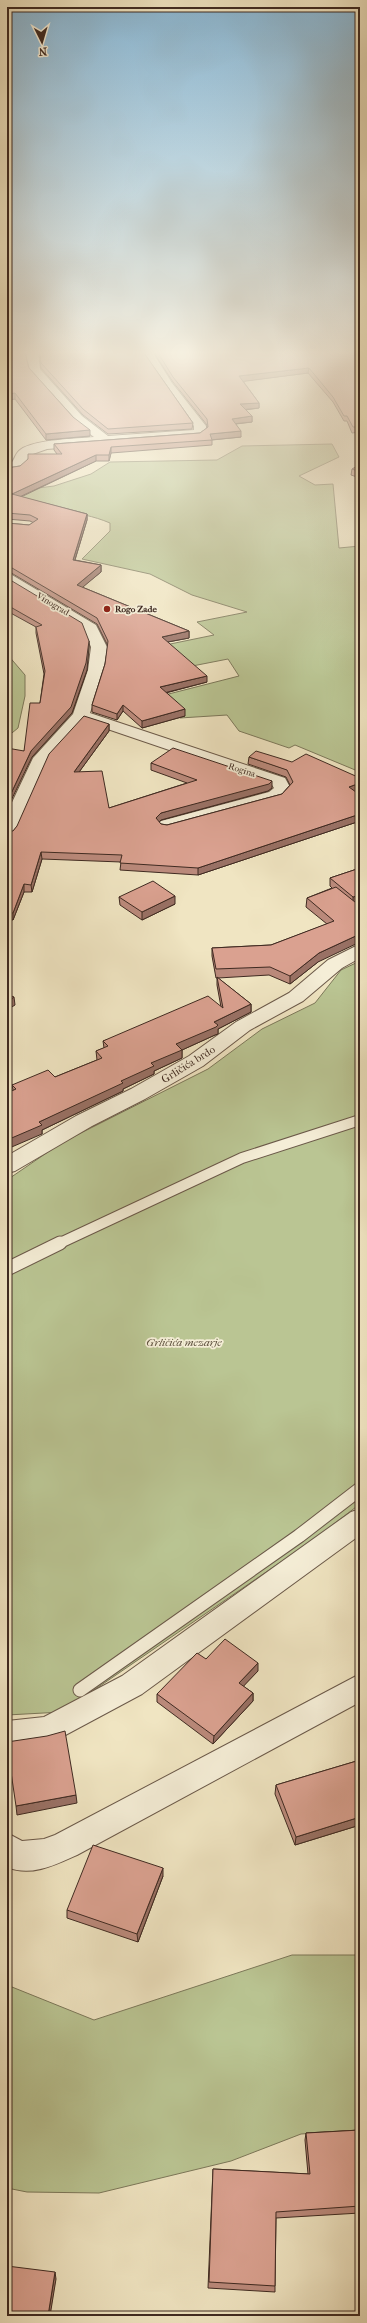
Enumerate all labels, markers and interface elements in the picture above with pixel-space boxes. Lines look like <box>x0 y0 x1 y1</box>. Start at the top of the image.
north arrow <box>22 22 62 62</box>
text: N <box>37 45 48 58</box>
street label: Vinograd <box>34 590 71 618</box>
marker: Rogo Zade <box>102 604 112 614</box>
place label: Rogo Zade <box>115 604 157 615</box>
street label: Rogina <box>227 761 258 779</box>
street label: Grličića brdo <box>159 1043 218 1086</box>
park label: Grličića mezarje <box>146 1336 222 1349</box>

